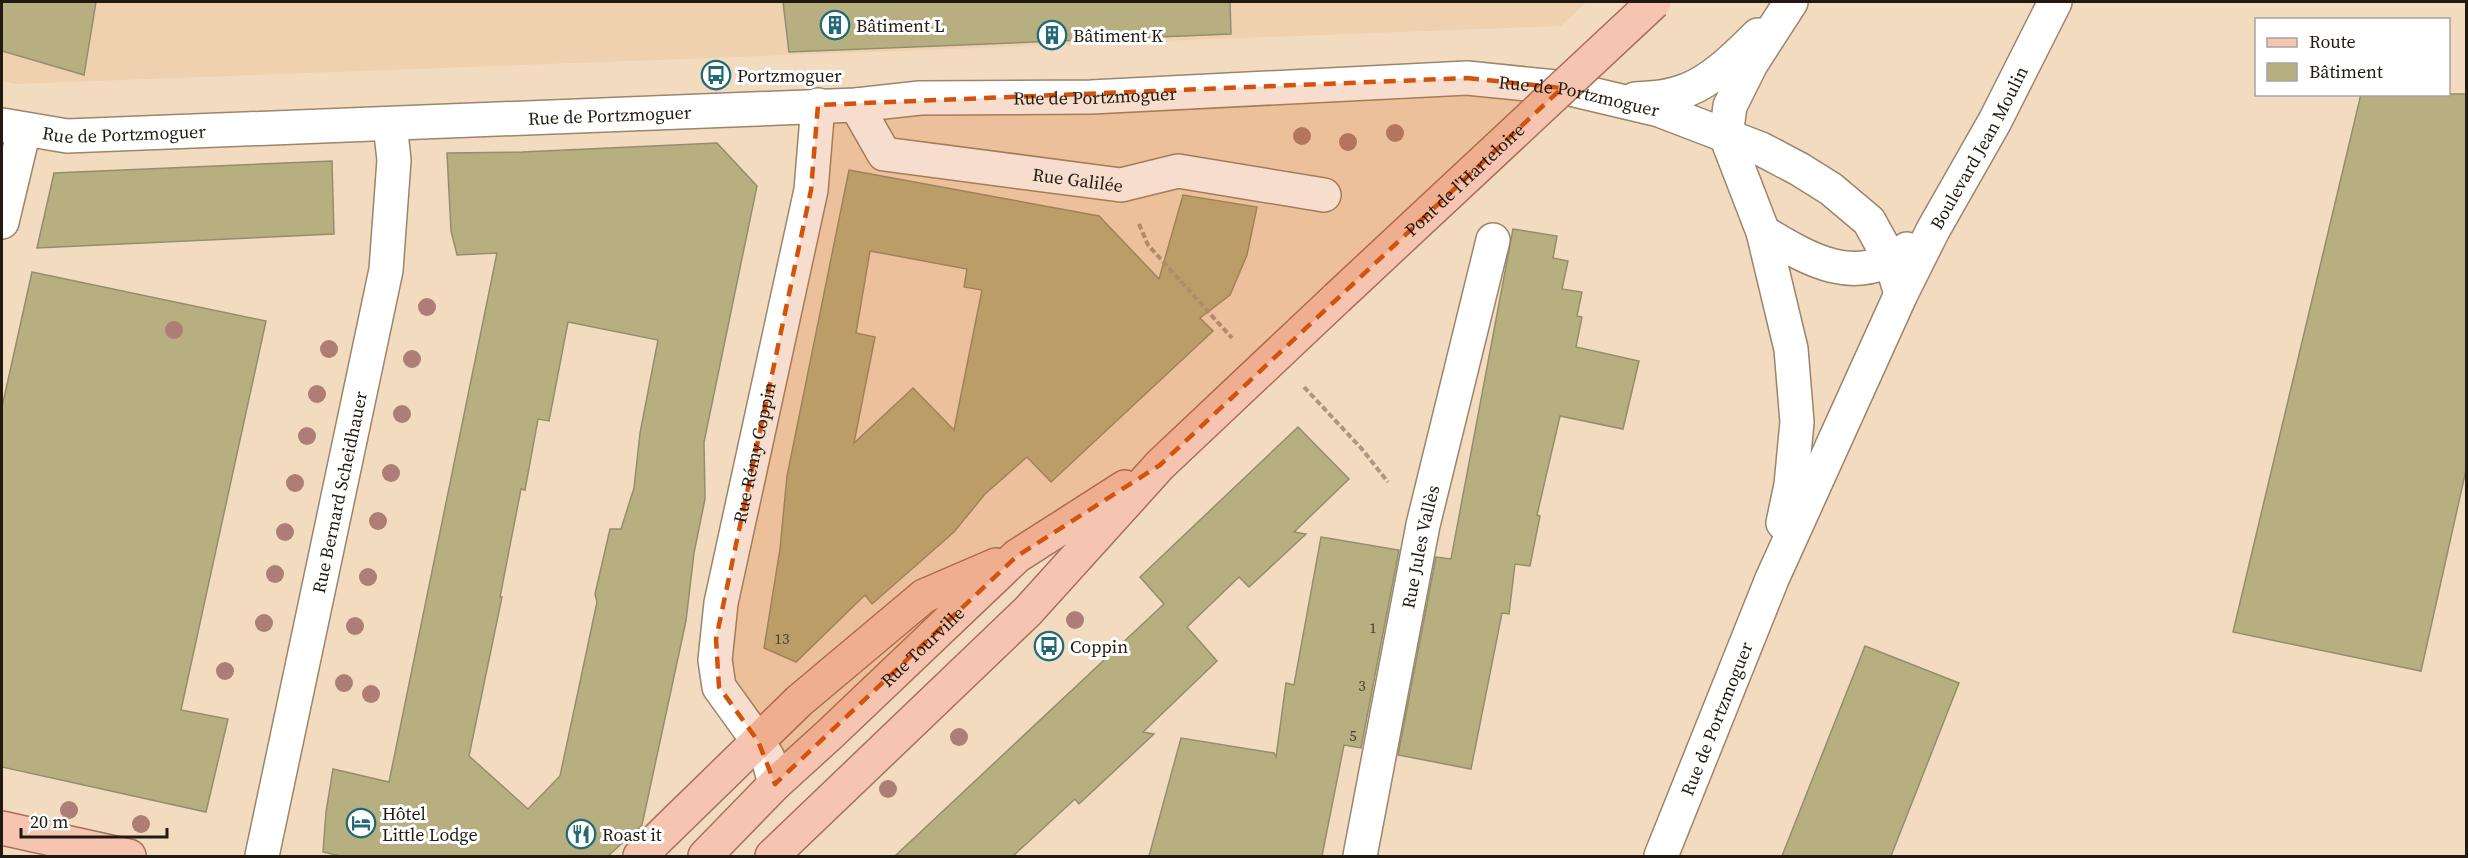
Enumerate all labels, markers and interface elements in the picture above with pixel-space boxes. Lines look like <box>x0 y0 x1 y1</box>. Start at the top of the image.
building icon: Bâtiment L <box>819 9 851 41</box>
place label: Bâtiment L <box>856 13 945 38</box>
legend <box>2255 18 2450 96</box>
building icon: Bâtiment K <box>1036 19 1068 51</box>
place label: Bâtiment K <box>1073 23 1163 48</box>
text: Route <box>2309 29 2356 54</box>
bus stop icon: Portzmoguer <box>700 59 732 91</box>
text: Bâtiment <box>2309 59 2383 84</box>
street label: Boulevard Jean Moulin <box>1923 61 2033 234</box>
place label: Portzmoguer <box>737 63 842 88</box>
street label: Rue de Portzmoguer <box>1497 69 1663 122</box>
street label: Rue de Portzmoguer <box>1013 80 1178 110</box>
street label: Rue de Portzmoguer <box>527 99 692 130</box>
street label: Pont de l'Harteloire <box>1399 117 1530 242</box>
street label: Rue de Portzmoguer <box>41 118 207 149</box>
street label: Rue Galilée <box>1031 161 1125 198</box>
street label: Rue Rémy Coppin <box>726 380 781 525</box>
street label: Rue Bernard Scheidhauer <box>305 388 373 595</box>
street label: Rue Jules Vallès <box>1395 482 1445 611</box>
street label: Rue Tourville <box>875 600 970 692</box>
house number: 1 <box>1369 617 1377 638</box>
house number: 13 <box>774 628 790 649</box>
bus stop icon: Coppin <box>1033 630 1065 662</box>
place label: Coppin <box>1070 634 1128 659</box>
street label: Rue de Portzmoguer <box>1674 638 1758 799</box>
house number: 3 <box>1358 675 1366 696</box>
house number: 5 <box>1349 725 1357 746</box>
scale bar <box>21 801 166 839</box>
place label: Hôtel Little Lodge <box>382 801 478 847</box>
hotel icon: Hôtel Little Lodge <box>345 807 377 839</box>
text: 20 m <box>30 809 68 834</box>
restaurant icon: Roast it <box>565 818 597 850</box>
place label: Roast it <box>602 822 662 847</box>

